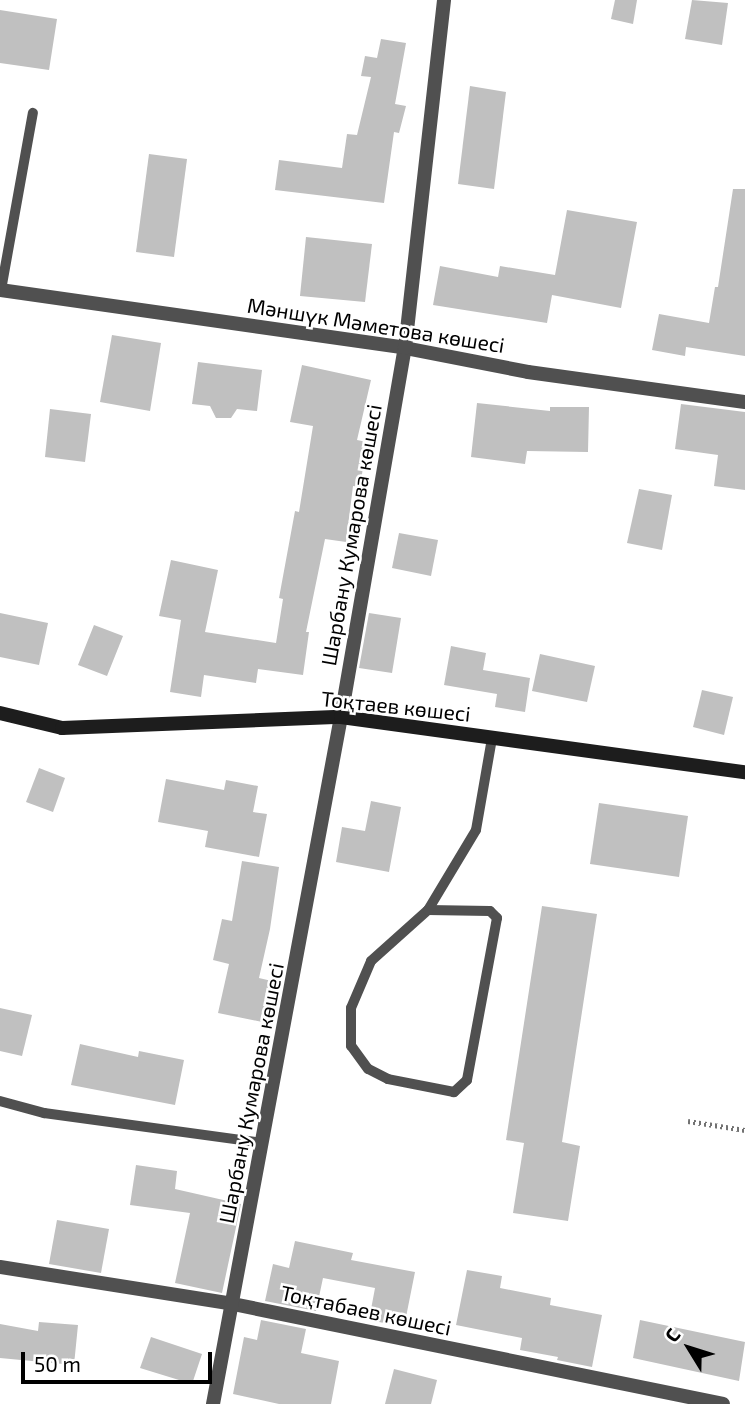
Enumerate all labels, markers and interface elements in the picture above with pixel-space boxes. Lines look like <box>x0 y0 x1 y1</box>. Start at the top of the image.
street label: Мәншүк Мәметова көшесі <box>245 292 507 358</box>
street label: Шарбану Кумарова көшесі <box>316 402 386 668</box>
street label: Тоқтаев көшесі <box>320 686 472 726</box>
street label: Шарбану Кумарова көшесі <box>213 961 289 1225</box>
street label: Тоқтабаев көшесі <box>278 1280 454 1340</box>
north arrow <box>654 1313 724 1383</box>
text: С <box>660 1323 685 1346</box>
scale bar <box>24 1338 215 1382</box>
text: 50 m <box>34 1351 81 1376</box>

